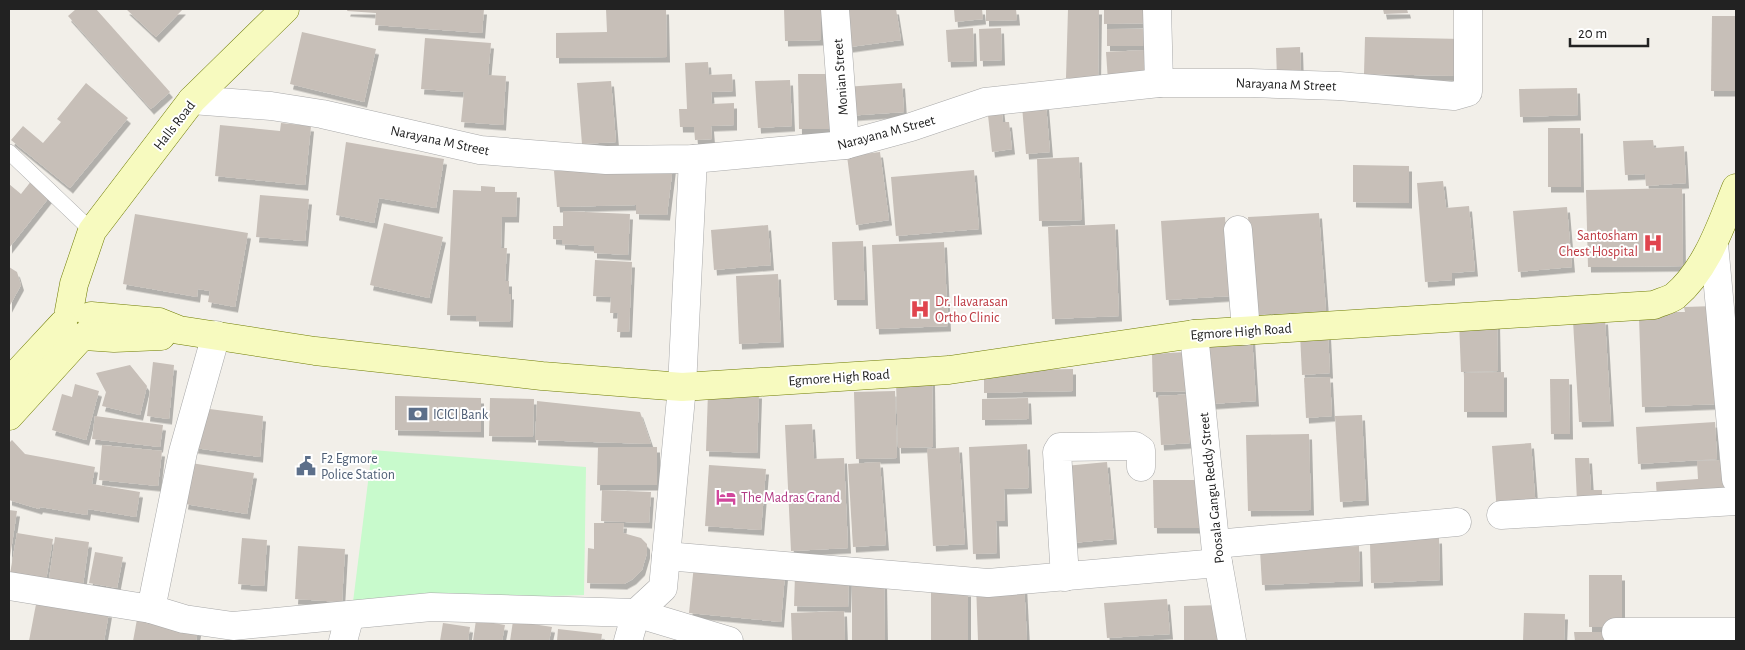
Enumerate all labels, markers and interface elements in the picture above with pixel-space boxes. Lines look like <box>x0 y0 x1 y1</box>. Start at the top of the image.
scale bar <box>1570 15 1648 47</box>
text: 20 m <box>1578 26 1607 41</box>
street label: Monian Street <box>831 38 851 116</box>
street label: Narayana M Street <box>1235 76 1337 94</box>
street label: Halls Road <box>151 98 198 153</box>
street label: Narayana M Street <box>836 113 937 153</box>
street label: Narayana M Street <box>389 124 491 158</box>
place label: Santosham Chest Hospital <box>1559 229 1638 259</box>
hospital icon: Santosham Chest Hospital <box>1642 232 1664 254</box>
place label: Dr. Ilavarasan Ortho Clinic <box>935 295 1008 325</box>
hospital icon: Dr. Ilavarasan Ortho Clinic <box>909 298 931 320</box>
street label: Egmore High Road <box>1190 321 1292 343</box>
street label: Egmore High Road <box>788 367 890 389</box>
bank icon: ICICI Bank <box>407 403 429 425</box>
place label: ICICI Bank <box>433 408 489 422</box>
street label: Poosala Gangu Reddy Street <box>1197 411 1227 564</box>
place label: F2 Egmore Police Station <box>321 452 395 482</box>
public building icon: F2 Egmore Police Station <box>295 455 317 477</box>
hotel icon: The Madras Grand <box>715 486 737 508</box>
place label: The Madras Grand <box>741 491 840 505</box>

